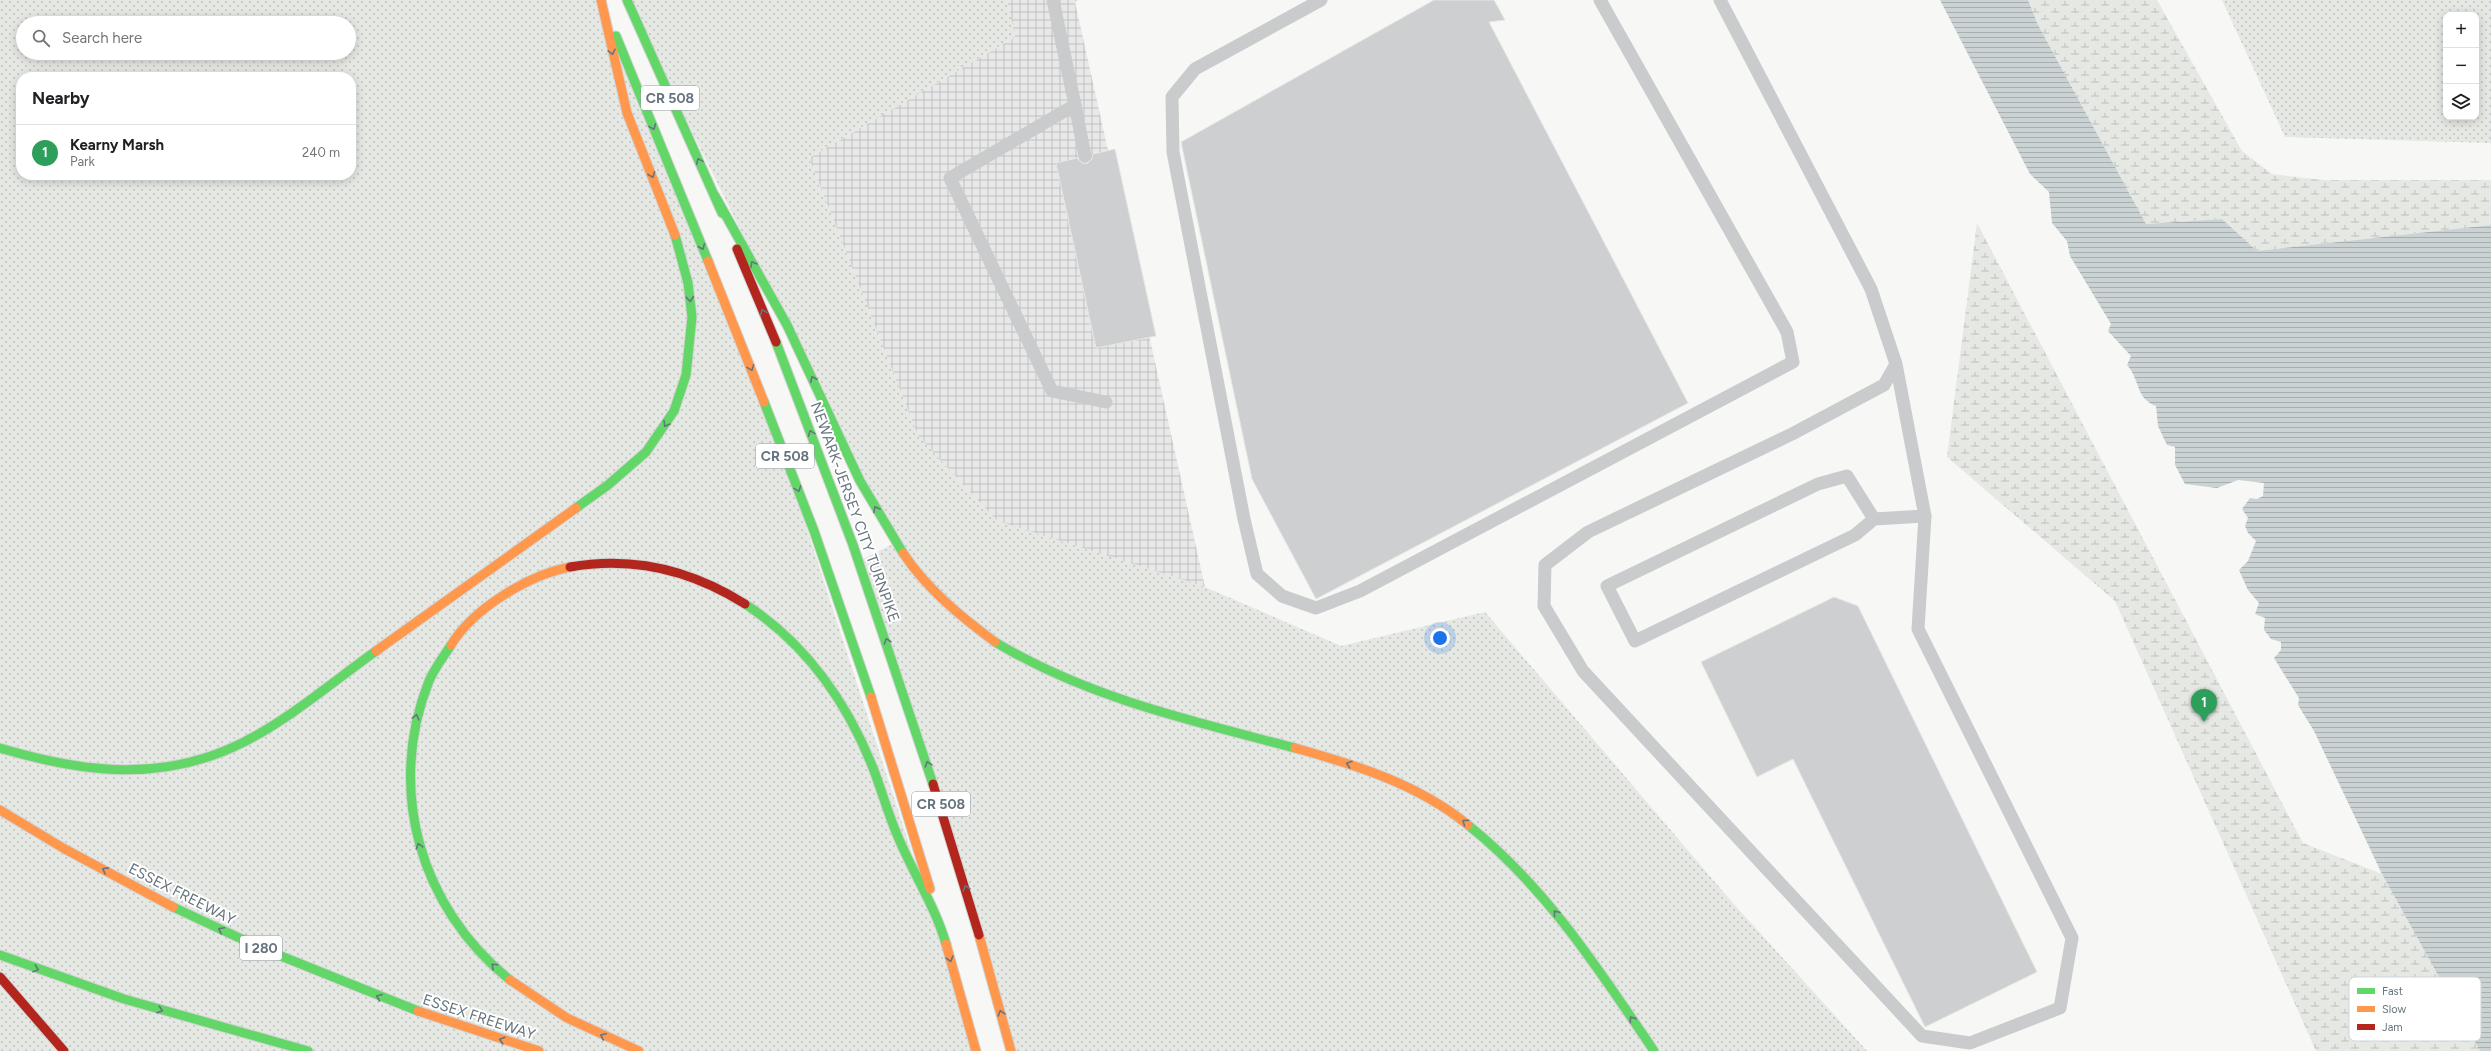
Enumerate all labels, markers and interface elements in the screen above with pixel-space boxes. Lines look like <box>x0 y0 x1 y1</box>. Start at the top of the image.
map controls <box>2443 12 2479 120</box>
button: + <box>2443 12 2479 48</box>
search box <box>16 16 356 60</box>
icon: search <box>30 27 52 49</box>
text: Search here <box>62 29 142 47</box>
one-way arrow <box>608 48 616 55</box>
button: − <box>2443 48 2479 84</box>
button: layers <box>2443 84 2479 120</box>
road number: CR 508 <box>641 86 699 110</box>
text: Nearby <box>32 88 90 108</box>
one-way arrow <box>648 123 656 130</box>
text: Kearny Marsh <box>70 136 164 154</box>
text: 1 <box>42 145 48 160</box>
text: 240 m <box>302 145 340 160</box>
text: Park <box>70 154 95 169</box>
one-way arrow <box>696 157 704 165</box>
one-way arrow <box>647 171 655 178</box>
one-way arrow <box>697 243 705 251</box>
one-way arrow <box>750 261 757 268</box>
one-way arrow <box>686 296 695 302</box>
one-way arrow <box>760 309 768 317</box>
one-way arrow <box>746 363 754 371</box>
one-way arrow <box>810 376 818 384</box>
street label: NEWARK-JERSEY CITY TURNPIKE <box>807 400 903 624</box>
one-way arrow <box>664 420 671 427</box>
one-way arrow <box>808 429 816 436</box>
road number: CR 508 <box>756 444 814 468</box>
one-way arrow <box>793 485 801 492</box>
one-way arrow <box>873 506 880 513</box>
your location <box>1430 628 1450 648</box>
one-way arrow <box>883 637 892 644</box>
pin: 1 <box>2191 689 2217 722</box>
one-way arrow <box>411 714 420 721</box>
one-way arrow <box>1346 760 1353 769</box>
one-way arrow <box>924 761 933 768</box>
road number: CR 508 <box>912 792 970 816</box>
one-way arrow <box>1462 820 1469 827</box>
one-way arrow <box>415 842 424 849</box>
street label: ESSEX FREEWAY <box>126 859 238 929</box>
one-way arrow <box>102 868 109 875</box>
one-way arrow <box>962 885 971 892</box>
one-way arrow <box>1554 911 1561 918</box>
one-way arrow <box>217 927 225 935</box>
road number: I 280 <box>240 936 282 960</box>
one-way arrow <box>945 956 954 963</box>
one-way arrow <box>491 963 499 971</box>
one-way arrow <box>33 964 40 973</box>
legend <box>2349 977 2481 1041</box>
text: Fast <box>2382 985 2403 998</box>
street label: ESSEX FREEWAY <box>420 990 538 1044</box>
one-way arrow <box>375 994 382 1002</box>
text: Slow <box>2382 1003 2406 1016</box>
one-way arrow <box>156 1005 163 1014</box>
one-way arrow <box>997 1010 1006 1017</box>
one-way arrow <box>1629 1016 1637 1023</box>
text: Jam <box>2382 1021 2403 1034</box>
one-way arrow <box>600 1033 607 1041</box>
one-way arrow <box>498 1036 505 1045</box>

